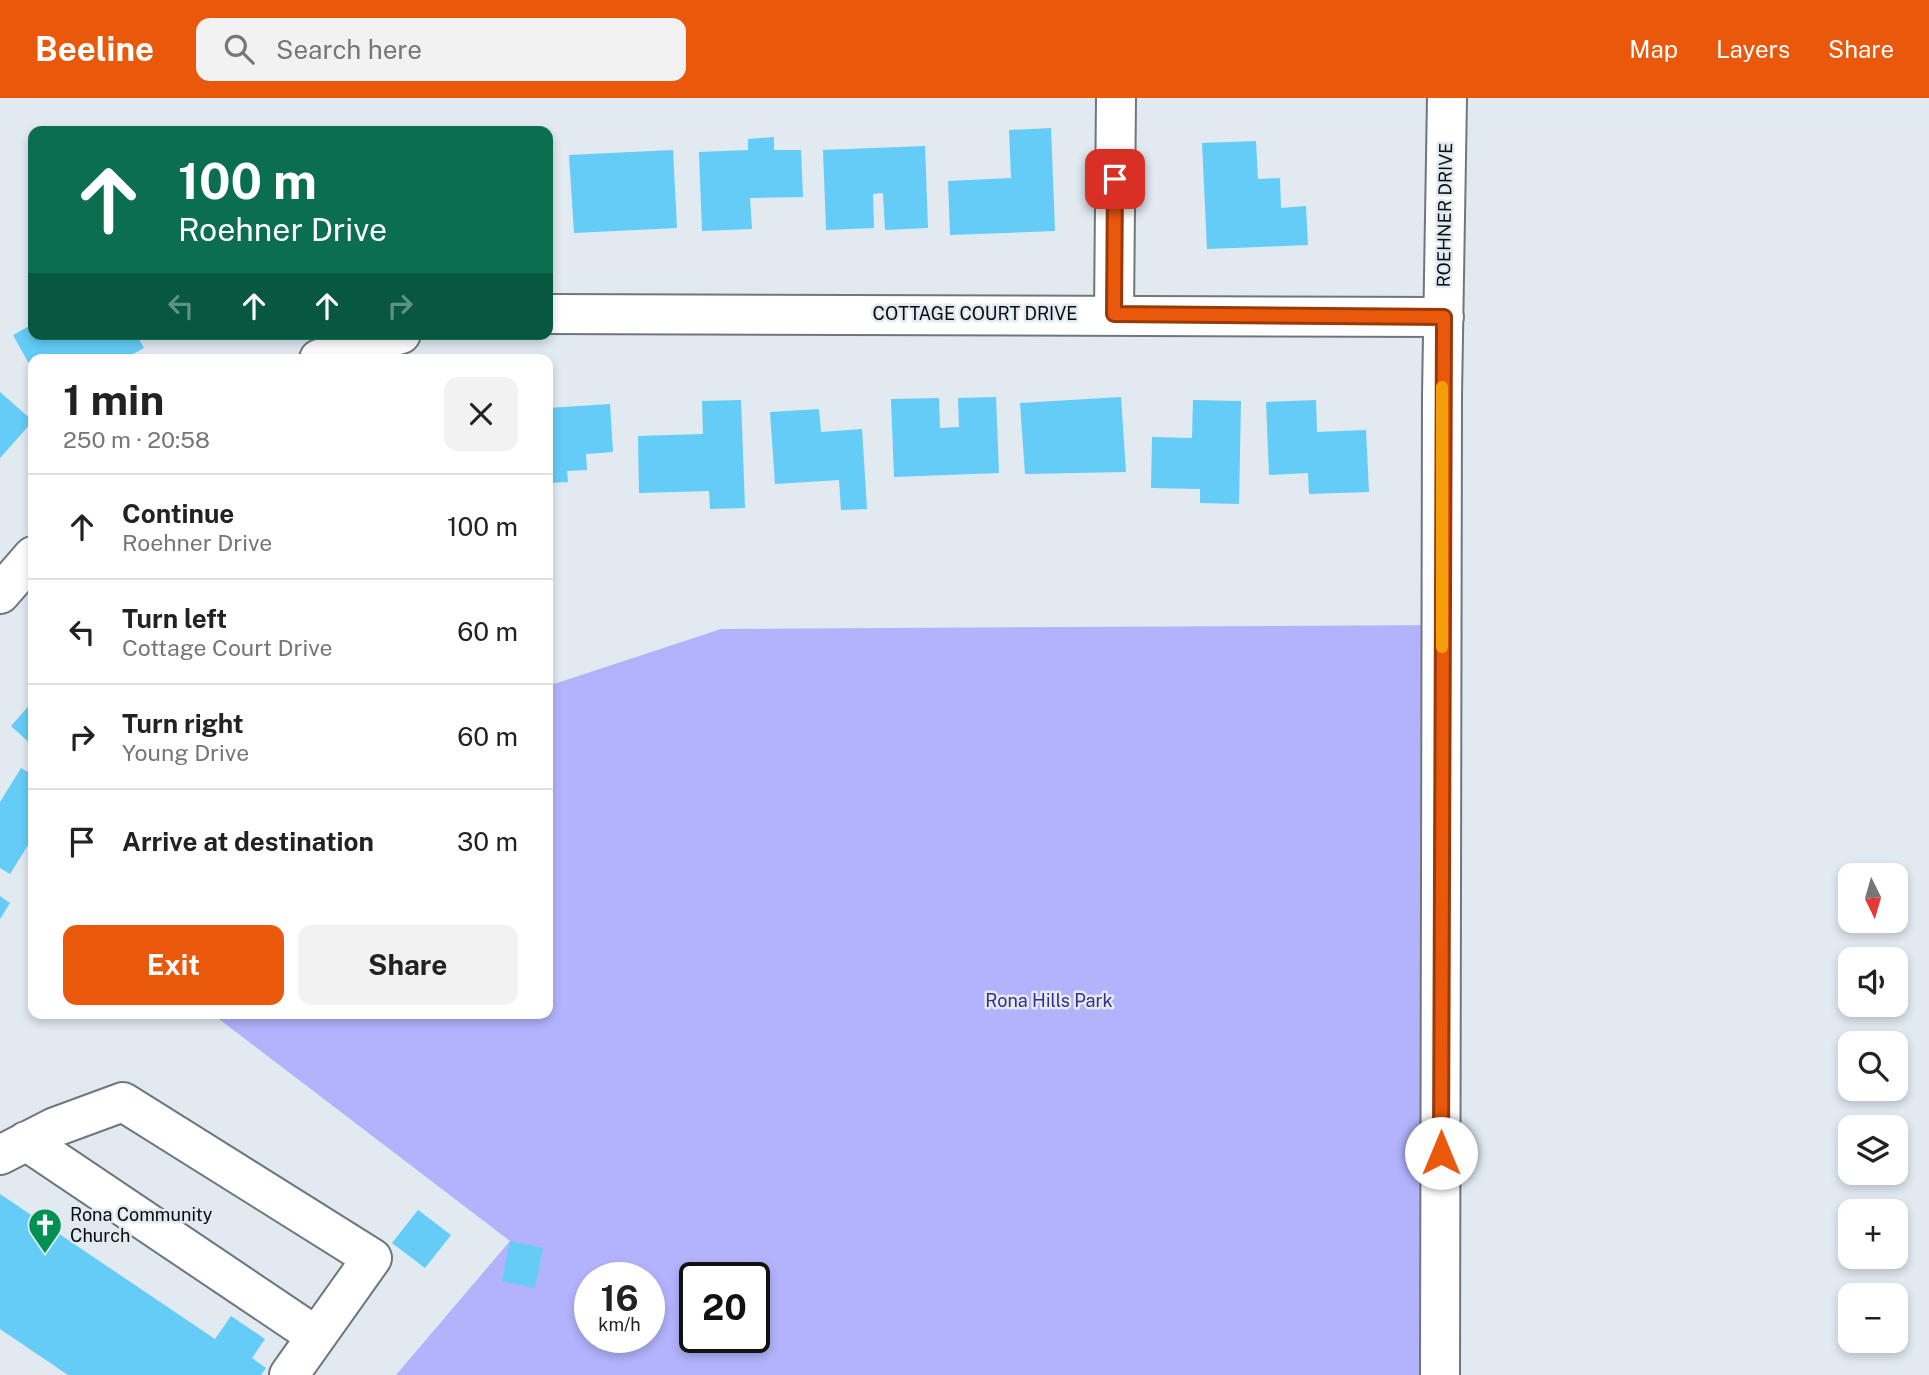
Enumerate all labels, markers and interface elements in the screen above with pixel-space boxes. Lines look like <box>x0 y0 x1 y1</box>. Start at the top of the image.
search box <box>196 18 686 81</box>
text: Beeline <box>35 30 154 68</box>
icon: search <box>220 30 258 68</box>
text: Search here <box>276 34 422 65</box>
text: Map <box>1629 35 1678 63</box>
text: Layers <box>1716 35 1790 63</box>
text: Share <box>1828 35 1894 63</box>
street label: ROEHNER DRIVE <box>1433 142 1456 288</box>
pin <box>1085 149 1145 209</box>
text: 100 m <box>178 152 317 210</box>
icon: ahead <box>63 154 154 245</box>
icon: arrive <box>1096 160 1134 198</box>
text: Roehner Drive <box>178 211 387 248</box>
icon: left <box>162 287 200 325</box>
icon: ahead <box>235 287 273 325</box>
icon: ahead <box>308 287 346 325</box>
icon: right <box>381 287 419 325</box>
street label: COTTAGE COURT DRIVE <box>873 303 1077 324</box>
text: 1 min <box>63 375 164 424</box>
button: close <box>444 377 518 451</box>
text: 250 m · 20:58 <box>63 426 210 453</box>
text: Continue <box>122 498 234 529</box>
icon: ahead <box>63 508 101 546</box>
text: 100 m <box>447 511 518 542</box>
text: Roehner Drive <box>122 529 272 556</box>
text: Turn left <box>122 603 227 634</box>
icon: left <box>63 613 101 651</box>
text: 60 m <box>457 616 518 647</box>
text: Cottage Court Drive <box>122 634 333 661</box>
text: Turn right <box>122 708 244 739</box>
icon: right <box>63 718 101 756</box>
text: 60 m <box>457 721 518 752</box>
text: Young Drive <box>122 739 249 766</box>
icon: arrive <box>63 823 101 861</box>
text: Arrive at destination <box>122 826 374 857</box>
text: 30 m <box>457 826 518 857</box>
north arrow <box>1838 863 1908 933</box>
map controls <box>1838 863 1908 1353</box>
button: Exit <box>63 925 284 1005</box>
button: Share <box>298 925 518 1005</box>
button: sound <box>1838 947 1908 1017</box>
park label: Rona Hills Park <box>985 990 1113 1011</box>
button: search <box>1838 1031 1908 1101</box>
button: layers <box>1838 1115 1908 1185</box>
position arrow <box>1404 1116 1478 1190</box>
button: + <box>1838 1199 1908 1269</box>
place label: Rona Community Church <box>70 1204 213 1246</box>
church icon: Rona Community Church <box>26 1206 64 1255</box>
speed limit sign: 20 <box>679 1262 770 1353</box>
text: 16 <box>600 1278 639 1319</box>
button: − <box>1838 1283 1908 1353</box>
text: km/h <box>598 1314 641 1335</box>

